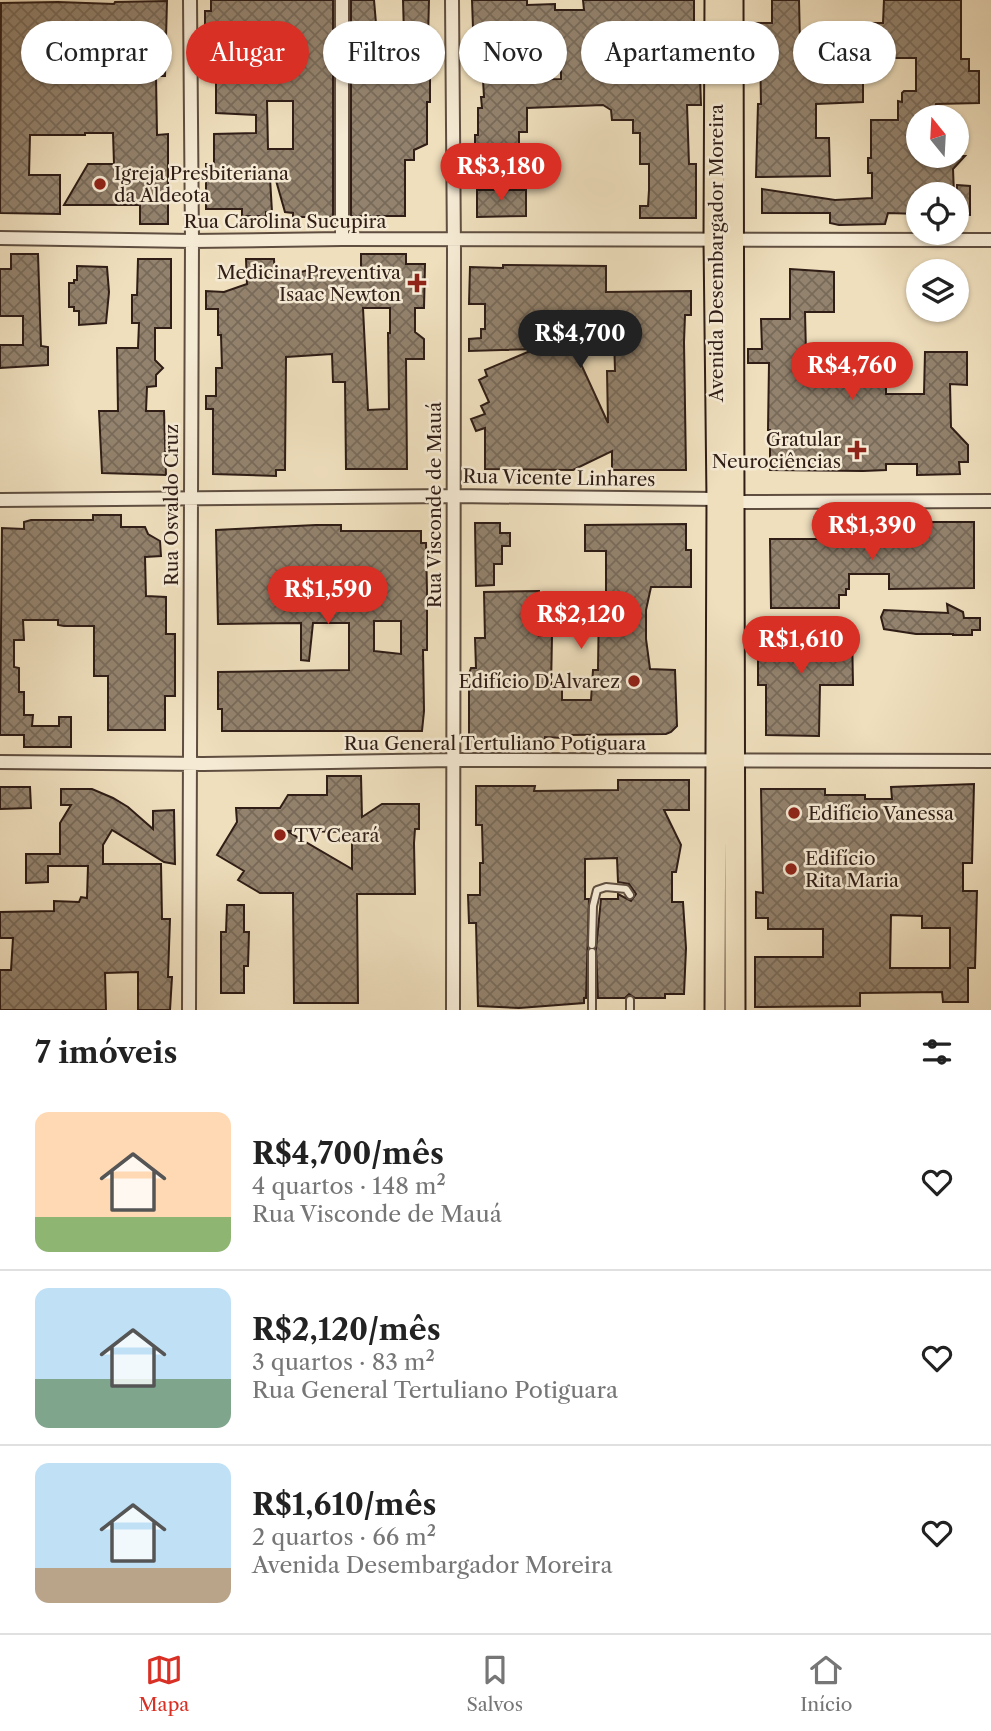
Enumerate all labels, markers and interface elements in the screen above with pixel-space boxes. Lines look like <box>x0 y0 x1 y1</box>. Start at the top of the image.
chip: Comprar <box>21 21 172 84</box>
chip: Alugar <box>186 21 309 84</box>
chip: Filtros <box>323 21 445 84</box>
chip: Novo <box>459 21 567 84</box>
chip: Apartamento <box>581 21 779 84</box>
chip: Casa <box>793 21 896 84</box>
street label: Avenida Desembargador Moreira <box>705 104 728 403</box>
north arrow <box>906 105 970 168</box>
map controls <box>906 105 969 322</box>
pin: R$3,180 <box>436 144 566 203</box>
text: R$3,180 <box>456 152 546 180</box>
place label: Igreja Presbiteriana da Aldeota <box>114 162 289 207</box>
marker: Igreja Presbiteriana da Aldeota <box>92 176 108 192</box>
button: locate <box>906 182 969 245</box>
street label: Rua Carolina Sucupira <box>184 210 386 233</box>
button: layers <box>906 259 969 322</box>
place label: Medicina Preventiva Isaac Newton <box>217 261 401 306</box>
marker: Medicina Preventiva Isaac Newton <box>407 273 427 293</box>
pin: R$4,700 <box>515 310 645 370</box>
text: R$4,700 <box>534 319 626 347</box>
pin: R$4,760 <box>787 342 917 402</box>
text: R$4,760 <box>807 351 897 379</box>
street label: Rua Visconde de Mauá <box>423 402 446 608</box>
street label: Rua Osvaldo Cruz <box>160 424 183 586</box>
place label: Gratular Neurociências <box>712 428 841 473</box>
marker: Gratular Neurociências <box>847 440 867 460</box>
street label: Rua Vicente Linhares <box>462 465 656 491</box>
pin: R$1,390 <box>807 503 937 562</box>
text: R$1,390 <box>828 511 916 539</box>
pin: R$1,590 <box>263 566 393 626</box>
text: R$1,590 <box>284 575 372 603</box>
pin: R$2,120 <box>516 592 646 651</box>
text: R$2,120 <box>536 600 626 628</box>
pin: R$1,610 <box>736 616 866 676</box>
text: R$1,610 <box>758 625 844 653</box>
place label: Edifício D'Alvarez <box>458 670 620 693</box>
marker: Edifício D'Alvarez <box>626 673 642 689</box>
street label: Rua General Tertuliano Potiguara <box>344 732 646 755</box>
place label: Edifício Vanessa <box>808 802 954 825</box>
marker: Edifício Vanessa <box>786 805 802 821</box>
place label: TV Ceará <box>294 824 380 847</box>
marker: TV Ceará <box>272 827 288 843</box>
place label: Edifício Rita Maria <box>805 847 899 892</box>
marker: Edifício Rita Maria <box>783 861 799 877</box>
icon: filters <box>918 1033 956 1071</box>
text: 7 imóveis <box>35 1034 177 1071</box>
text: R$4,700/mês <box>252 1135 444 1172</box>
icon: home <box>91 1140 175 1224</box>
icon: heart <box>918 1163 956 1201</box>
text: 4 quartos · 148 m² <box>252 1172 446 1200</box>
text: Rua Visconde de Mauá <box>252 1200 502 1228</box>
text: R$2,120/mês <box>252 1311 441 1348</box>
icon: home <box>91 1316 175 1400</box>
icon: heart <box>918 1339 956 1377</box>
text: 3 quartos · 83 m² <box>252 1348 435 1376</box>
text: Rua General Tertuliano Potiguara <box>252 1376 618 1404</box>
text: R$1,610/mês <box>252 1486 436 1523</box>
icon: home <box>91 1491 175 1575</box>
icon: heart <box>918 1514 956 1552</box>
text: 2 quartos · 66 m² <box>252 1523 436 1551</box>
text: Avenida Desembargador Moreira <box>252 1551 613 1579</box>
tab: Mapa <box>139 1651 189 1716</box>
tab: Salvos <box>467 1651 523 1716</box>
tab: Início <box>800 1651 852 1716</box>

